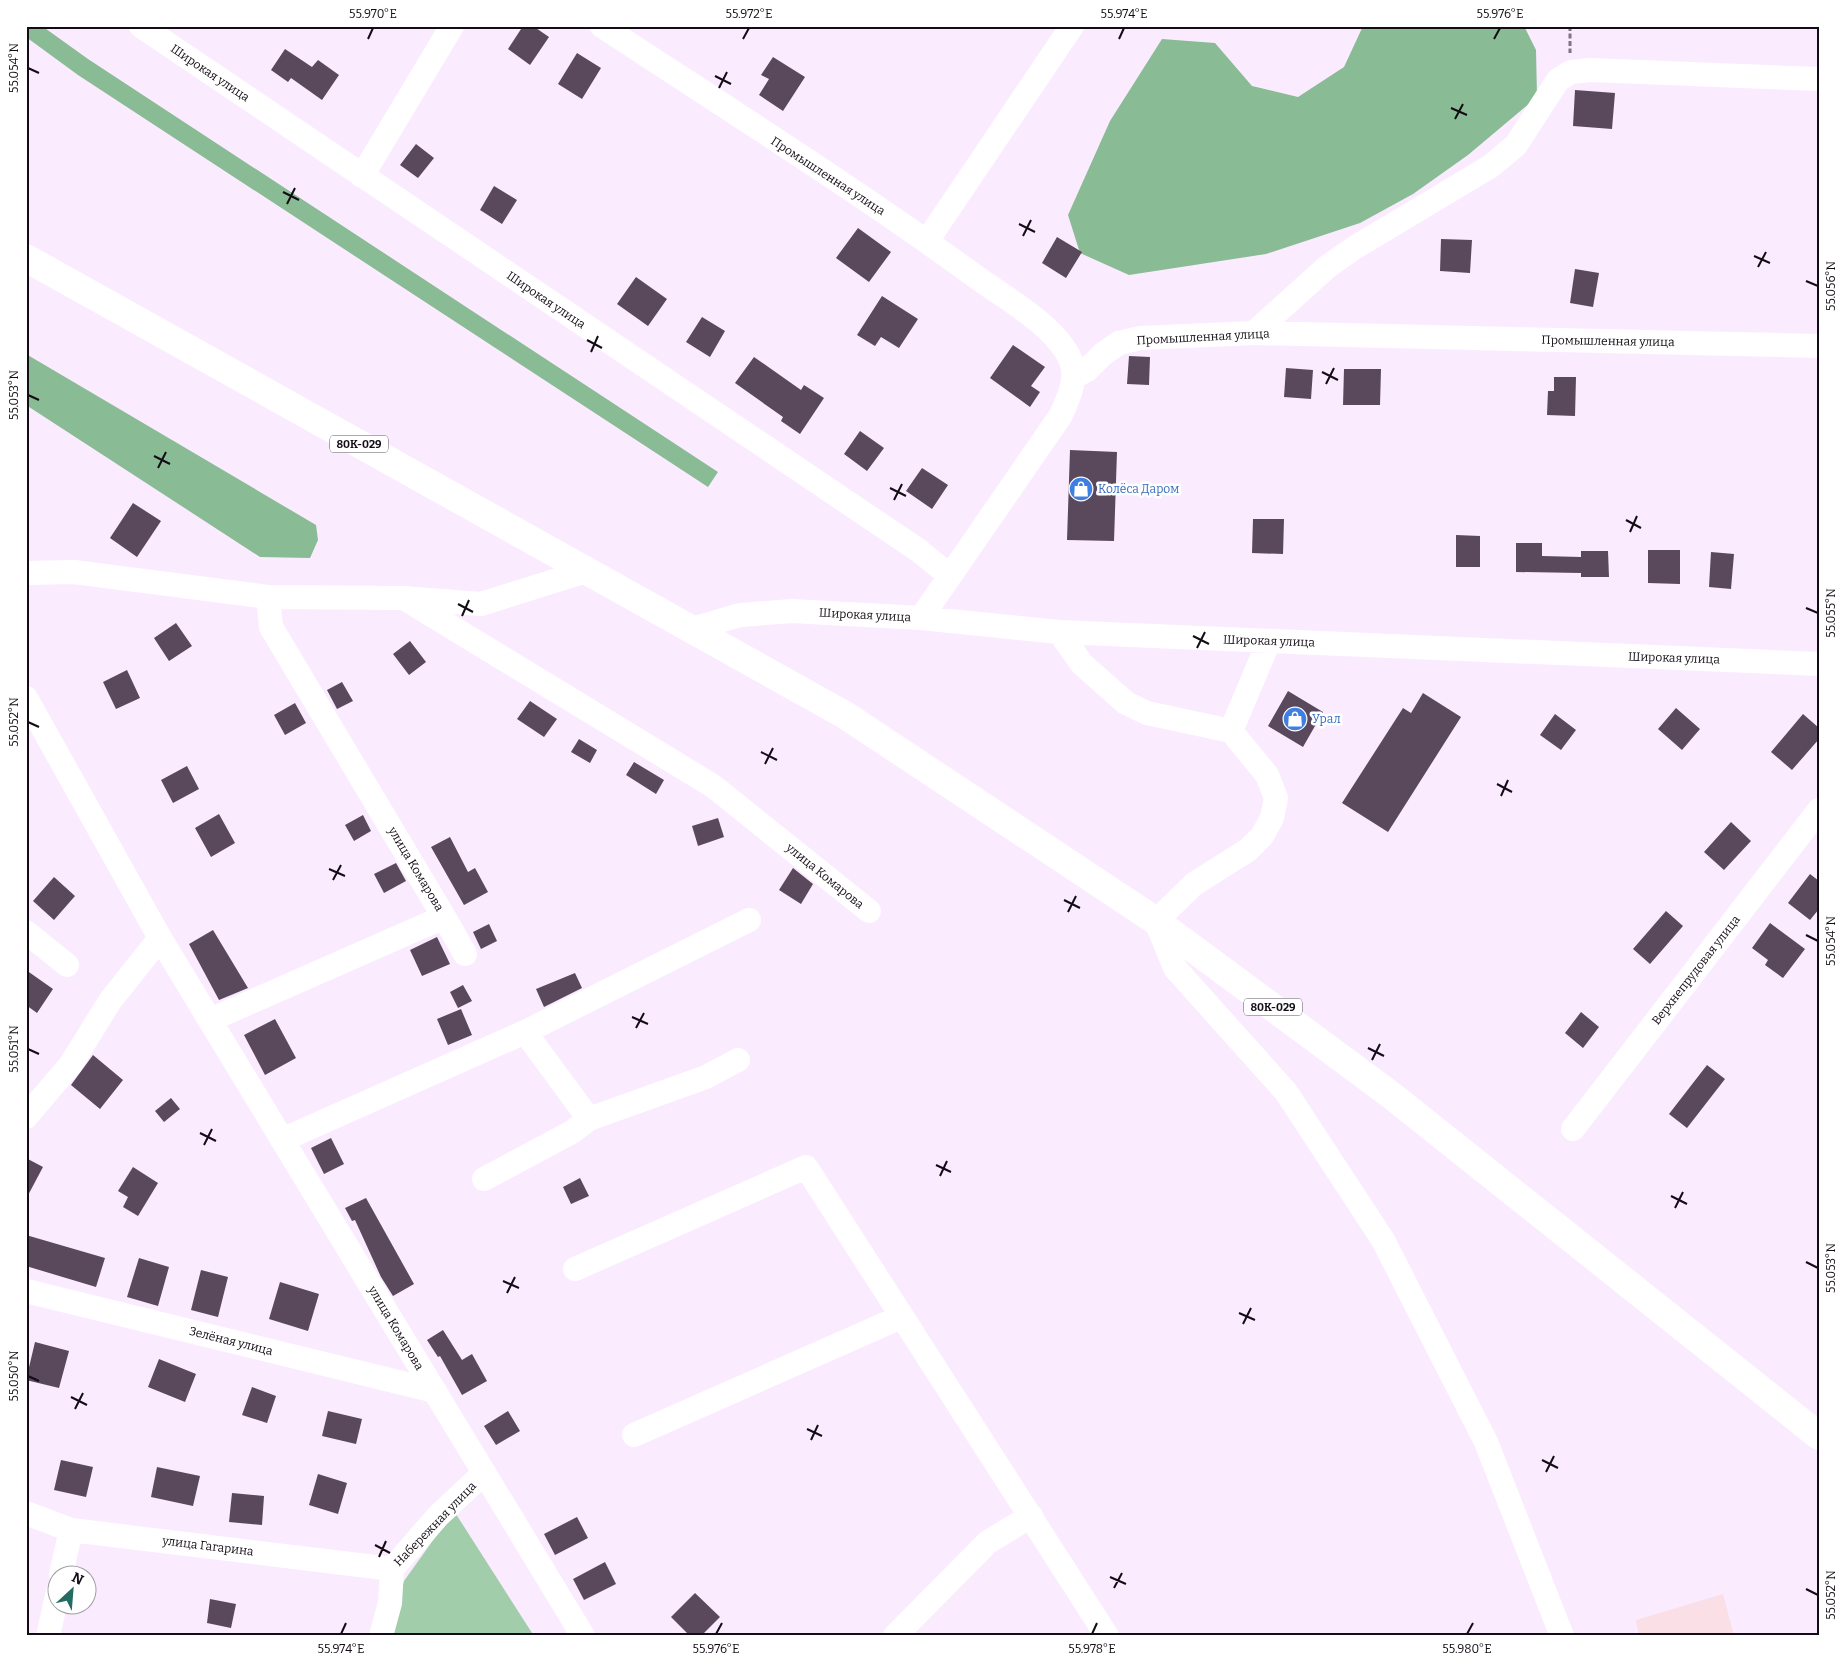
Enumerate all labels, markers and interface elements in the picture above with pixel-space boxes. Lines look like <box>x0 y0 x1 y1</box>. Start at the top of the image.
text: 55.970°E <box>349 7 397 21</box>
text: 55.972°E <box>726 7 772 21</box>
text: 55.974°E <box>1101 7 1147 21</box>
text: 55.976°E <box>1476 7 1524 21</box>
street label: Широкая улица <box>168 41 252 105</box>
text: 55.054°N <box>7 43 21 93</box>
street label: Промышленная улица <box>768 134 888 218</box>
text: 55.056°N <box>1824 261 1838 311</box>
street label: Широкая улица <box>504 268 588 332</box>
street label: Промышленная улица <box>1136 327 1270 347</box>
street label: Промышленная улица <box>1541 333 1675 349</box>
text: 55.053°N <box>7 370 21 420</box>
road number: 80К-029 <box>330 436 388 452</box>
shop icon: Колёса Даром <box>1068 476 1094 502</box>
place label: Колёса Даром <box>1098 482 1179 496</box>
text: 55.055°N <box>1824 588 1838 638</box>
street label: Широкая улица <box>819 606 912 624</box>
street label: Широкая улица <box>1223 632 1316 650</box>
street label: Широкая улица <box>1628 649 1721 667</box>
text: 55.052°N <box>7 697 21 747</box>
shop icon: Урал <box>1282 706 1308 732</box>
place label: Урал <box>1312 712 1341 726</box>
street label: улица Комарова <box>385 824 447 914</box>
street label: улица Комарова <box>783 840 867 912</box>
street label: Верхнепрудовая улица <box>1649 912 1743 1027</box>
text: 55.054°N <box>1824 916 1838 966</box>
road number: 80К-029 <box>1244 999 1302 1016</box>
text: 55.051°N <box>7 1025 21 1073</box>
text: 55.053°N <box>1824 1243 1838 1293</box>
street label: улица Комарова <box>365 1283 427 1373</box>
street label: Зелёная улица <box>188 1324 275 1358</box>
text: 55.050°N <box>7 1350 21 1401</box>
street label: Набережная улица <box>391 1479 479 1569</box>
street label: улица Гагарина <box>161 1533 255 1559</box>
north arrow <box>48 1564 98 1614</box>
text: N <box>69 1569 86 1589</box>
text: 55.052°N <box>1824 1570 1838 1620</box>
text: 55.974°E <box>318 1642 364 1656</box>
text: 55.976°E <box>692 1642 740 1656</box>
text: 55.978°E <box>1068 1642 1116 1656</box>
text: 55.980°E <box>1442 1642 1492 1656</box>

